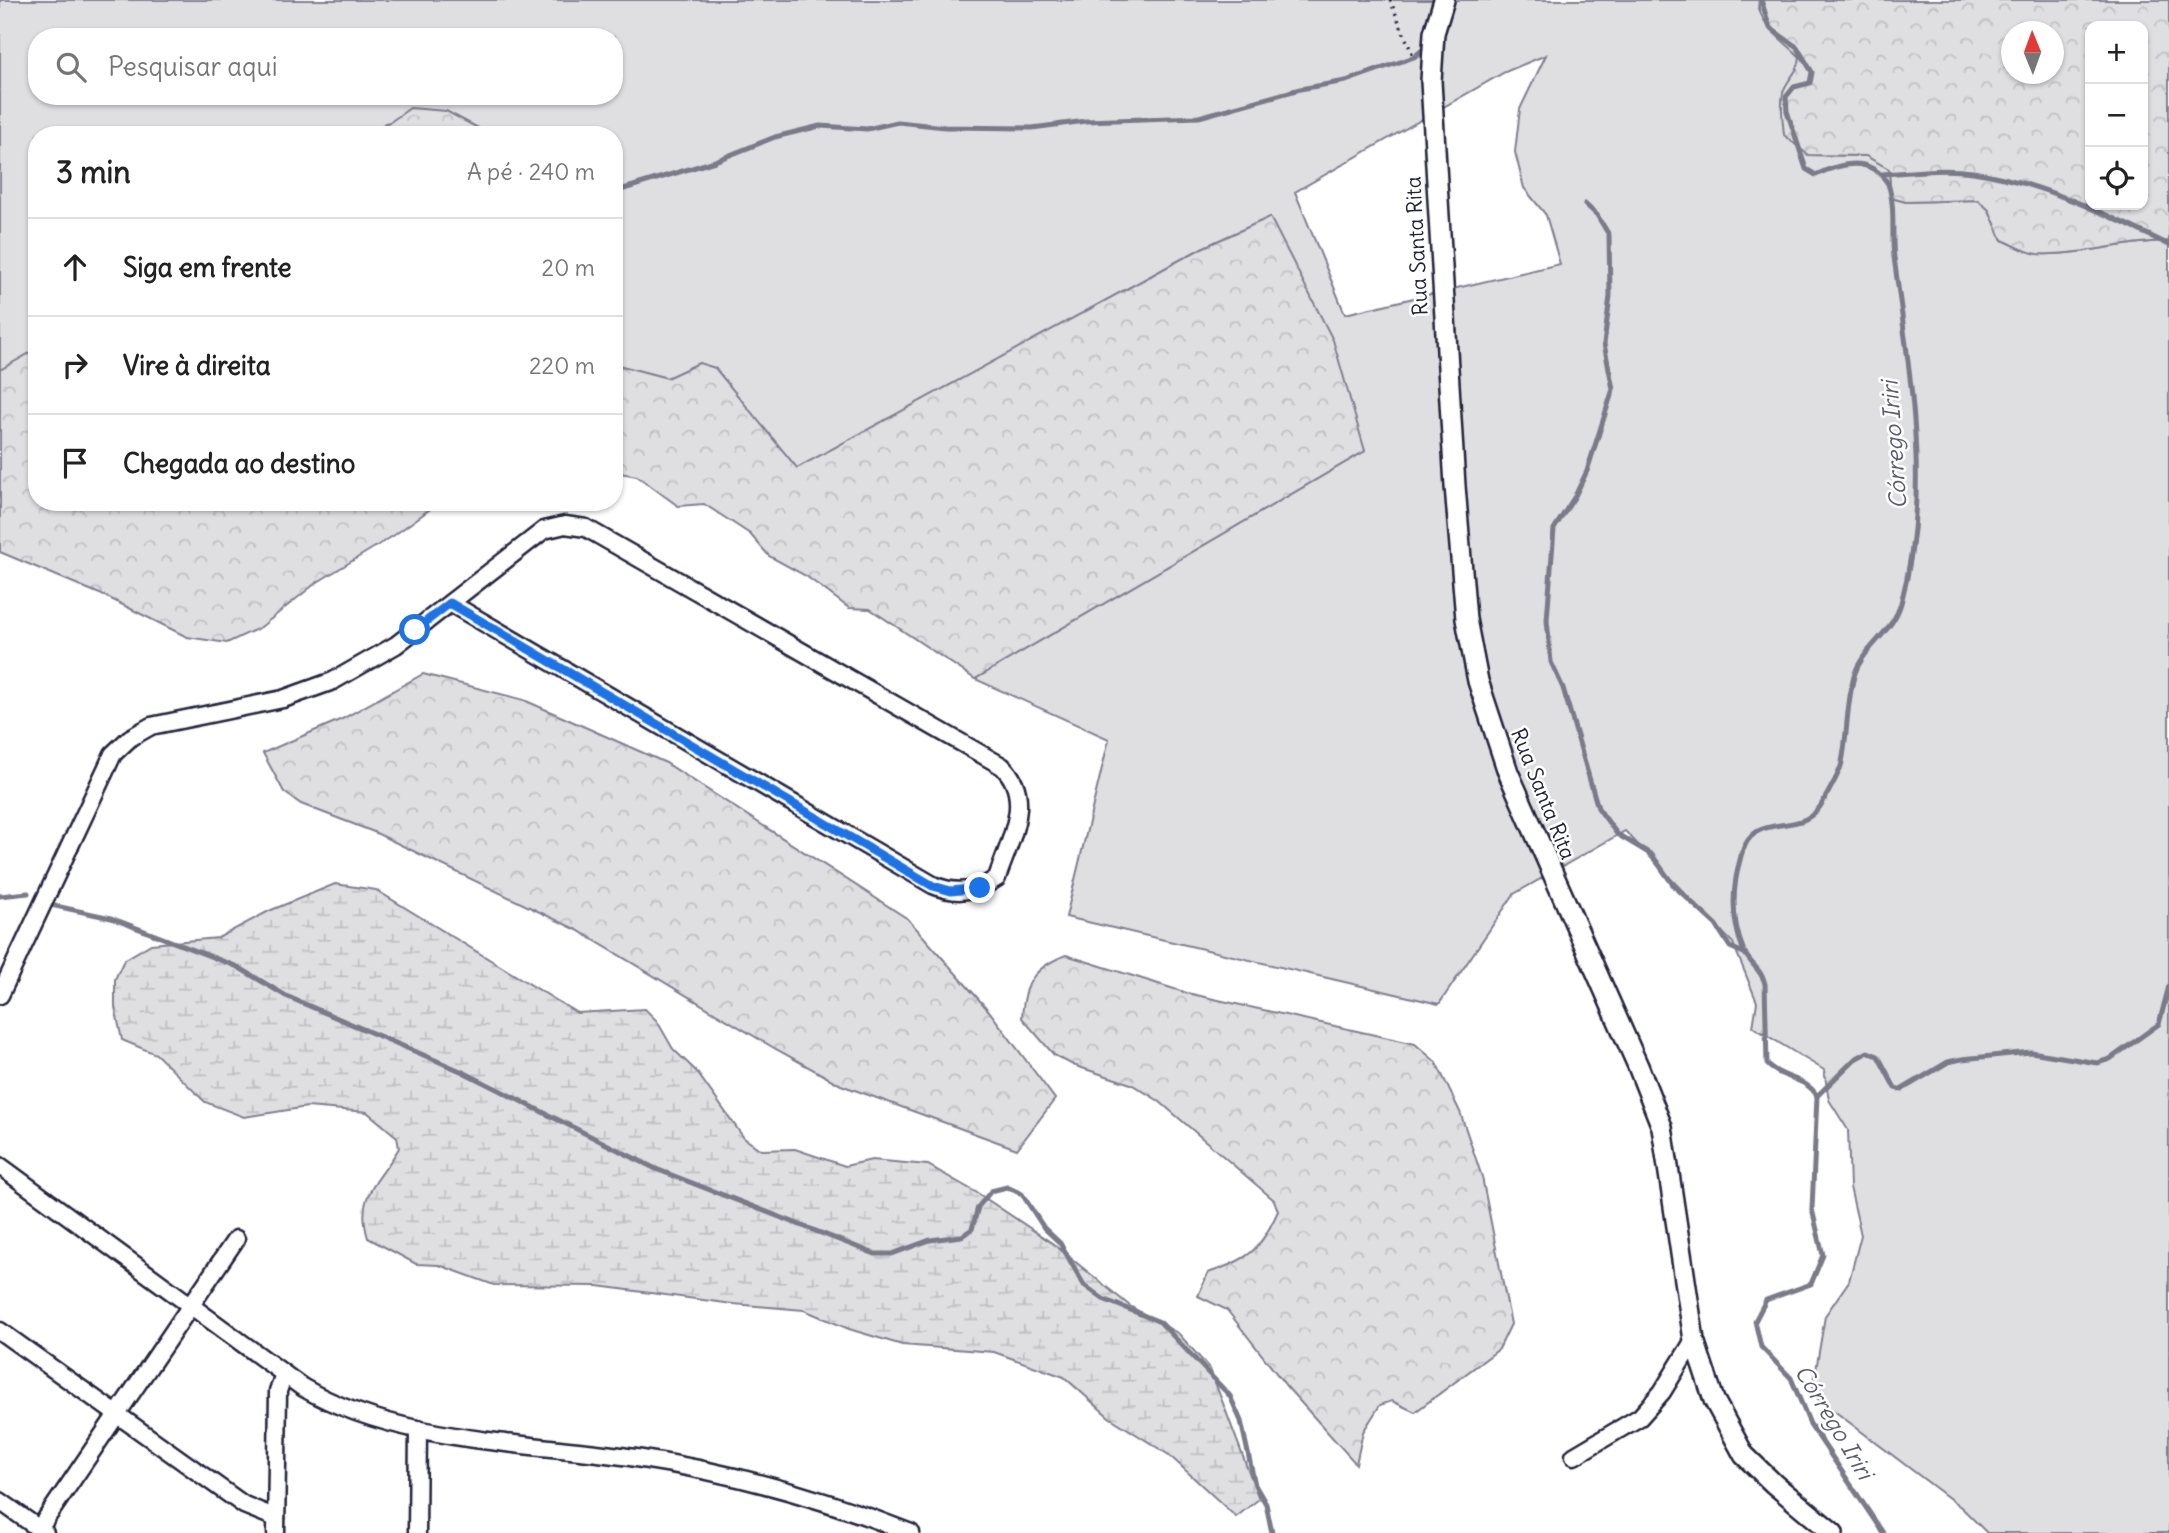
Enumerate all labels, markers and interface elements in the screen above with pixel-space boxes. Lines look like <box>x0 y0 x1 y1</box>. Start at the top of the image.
north arrow <box>2001 21 2064 84</box>
map controls <box>2085 21 2148 210</box>
button: + <box>2085 21 2148 84</box>
search box <box>28 28 623 105</box>
icon: search <box>52 48 90 86</box>
text: Pesquisar aqui <box>108 50 277 83</box>
button: − <box>2085 84 2148 147</box>
button: locate <box>2085 147 2148 210</box>
text: 3 min <box>56 153 131 191</box>
text: A pé · 240 m <box>467 157 595 186</box>
street label: Rua Santa Rita <box>1399 176 1434 316</box>
icon: ahead <box>56 248 94 286</box>
text: Siga em frente <box>123 251 291 284</box>
text: 20 m <box>542 253 595 282</box>
icon: right <box>56 346 94 384</box>
text: Vire à direita <box>123 349 271 382</box>
text: 220 m <box>529 351 595 380</box>
water label: Córrego Iriri <box>1874 377 1912 510</box>
icon: arrive <box>56 444 94 482</box>
text: Chegada ao destino <box>123 447 355 480</box>
route start <box>399 614 430 645</box>
street label: Rua Santa Rita <box>1505 724 1582 863</box>
route end <box>964 872 995 903</box>
water label: Córrego Iriri <box>1789 1359 1881 1487</box>

